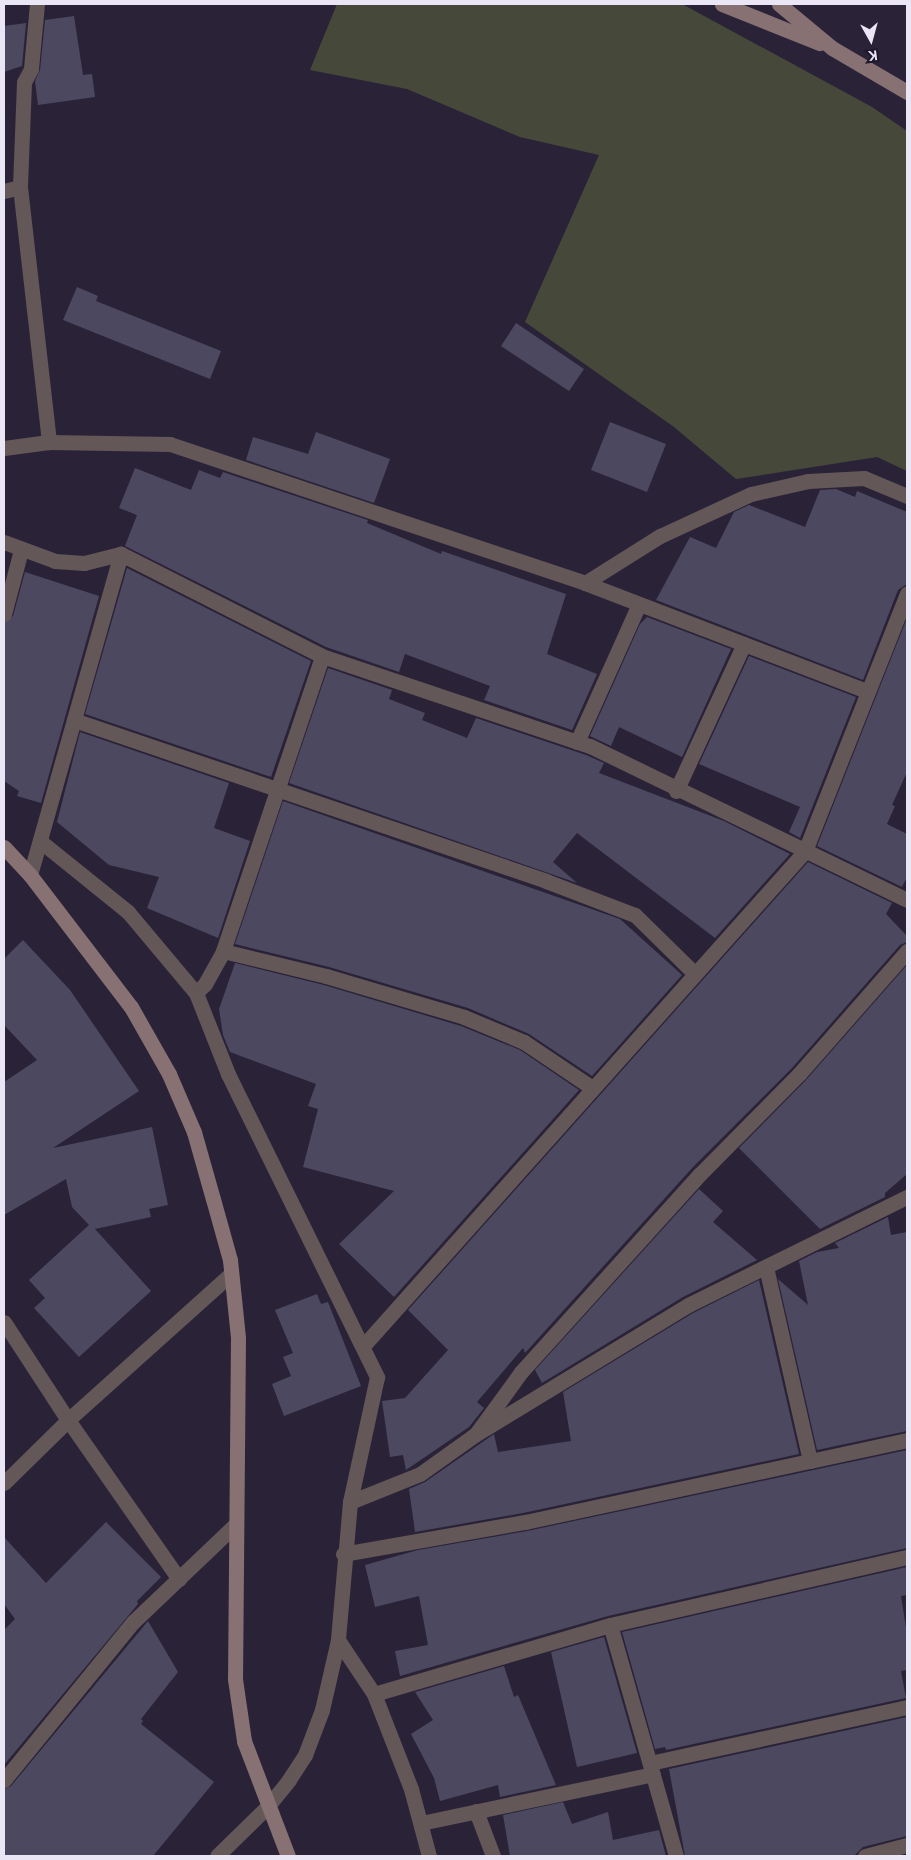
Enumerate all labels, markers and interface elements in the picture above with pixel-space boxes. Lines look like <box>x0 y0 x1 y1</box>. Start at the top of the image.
north arrow <box>846 15 896 65</box>
text: K <box>867 46 879 64</box>

